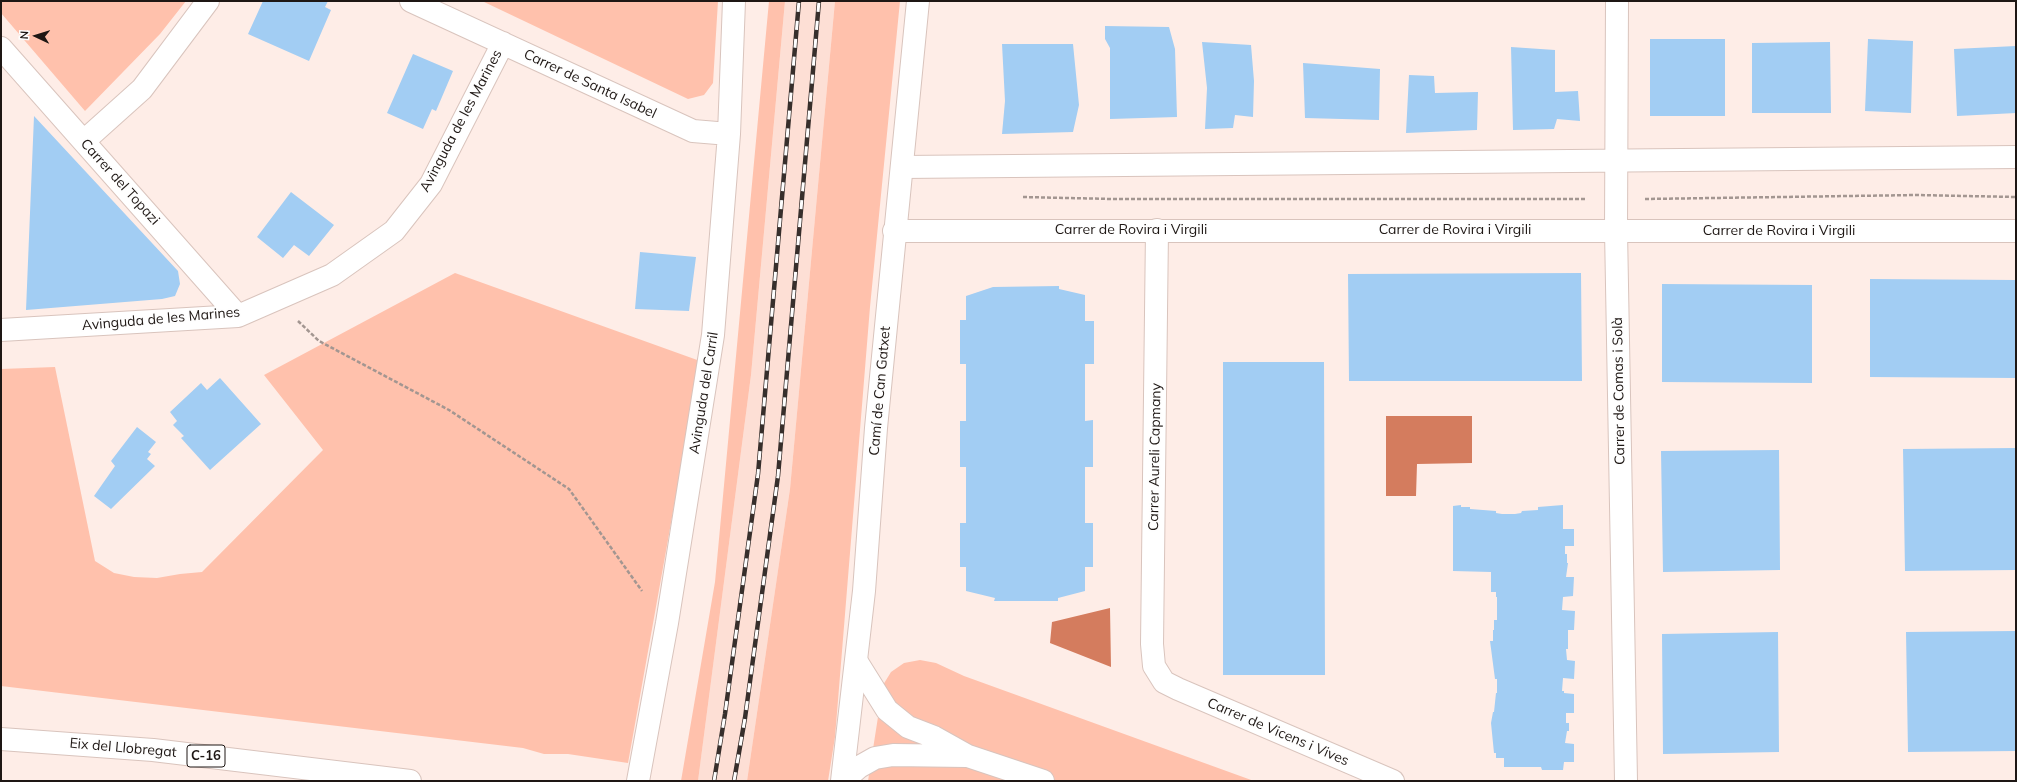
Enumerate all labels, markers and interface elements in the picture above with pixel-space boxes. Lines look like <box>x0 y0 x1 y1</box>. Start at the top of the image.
north arrow <box>16 16 56 56</box>
text: N <box>17 31 31 40</box>
street label: Carrer de Santa Isabel <box>521 46 659 122</box>
street label: Avinguda de les Marines <box>416 47 506 195</box>
street label: Carrer del Topazi <box>77 136 163 228</box>
street label: Carrer de Rovira i Virgili <box>1055 222 1207 238</box>
street label: Carrer de Rovira i Virgili <box>1379 222 1531 238</box>
street label: Carrer de Rovira i Virgili <box>1703 223 1855 239</box>
street label: Avinguda de les Marines <box>81 304 241 334</box>
street label: Carrer de Comas i Solà <box>1609 317 1629 465</box>
street label: Camí de Can Gatxet <box>866 326 894 456</box>
street label: Avinguda del Carril <box>686 331 722 455</box>
street label: Carrer Aureli Capmany <box>1145 383 1165 531</box>
street label: Carrer de Vicens i Vives <box>1205 695 1351 769</box>
street label: Eix del Llobregat <box>69 735 177 761</box>
road number: C-16 <box>187 745 225 767</box>

